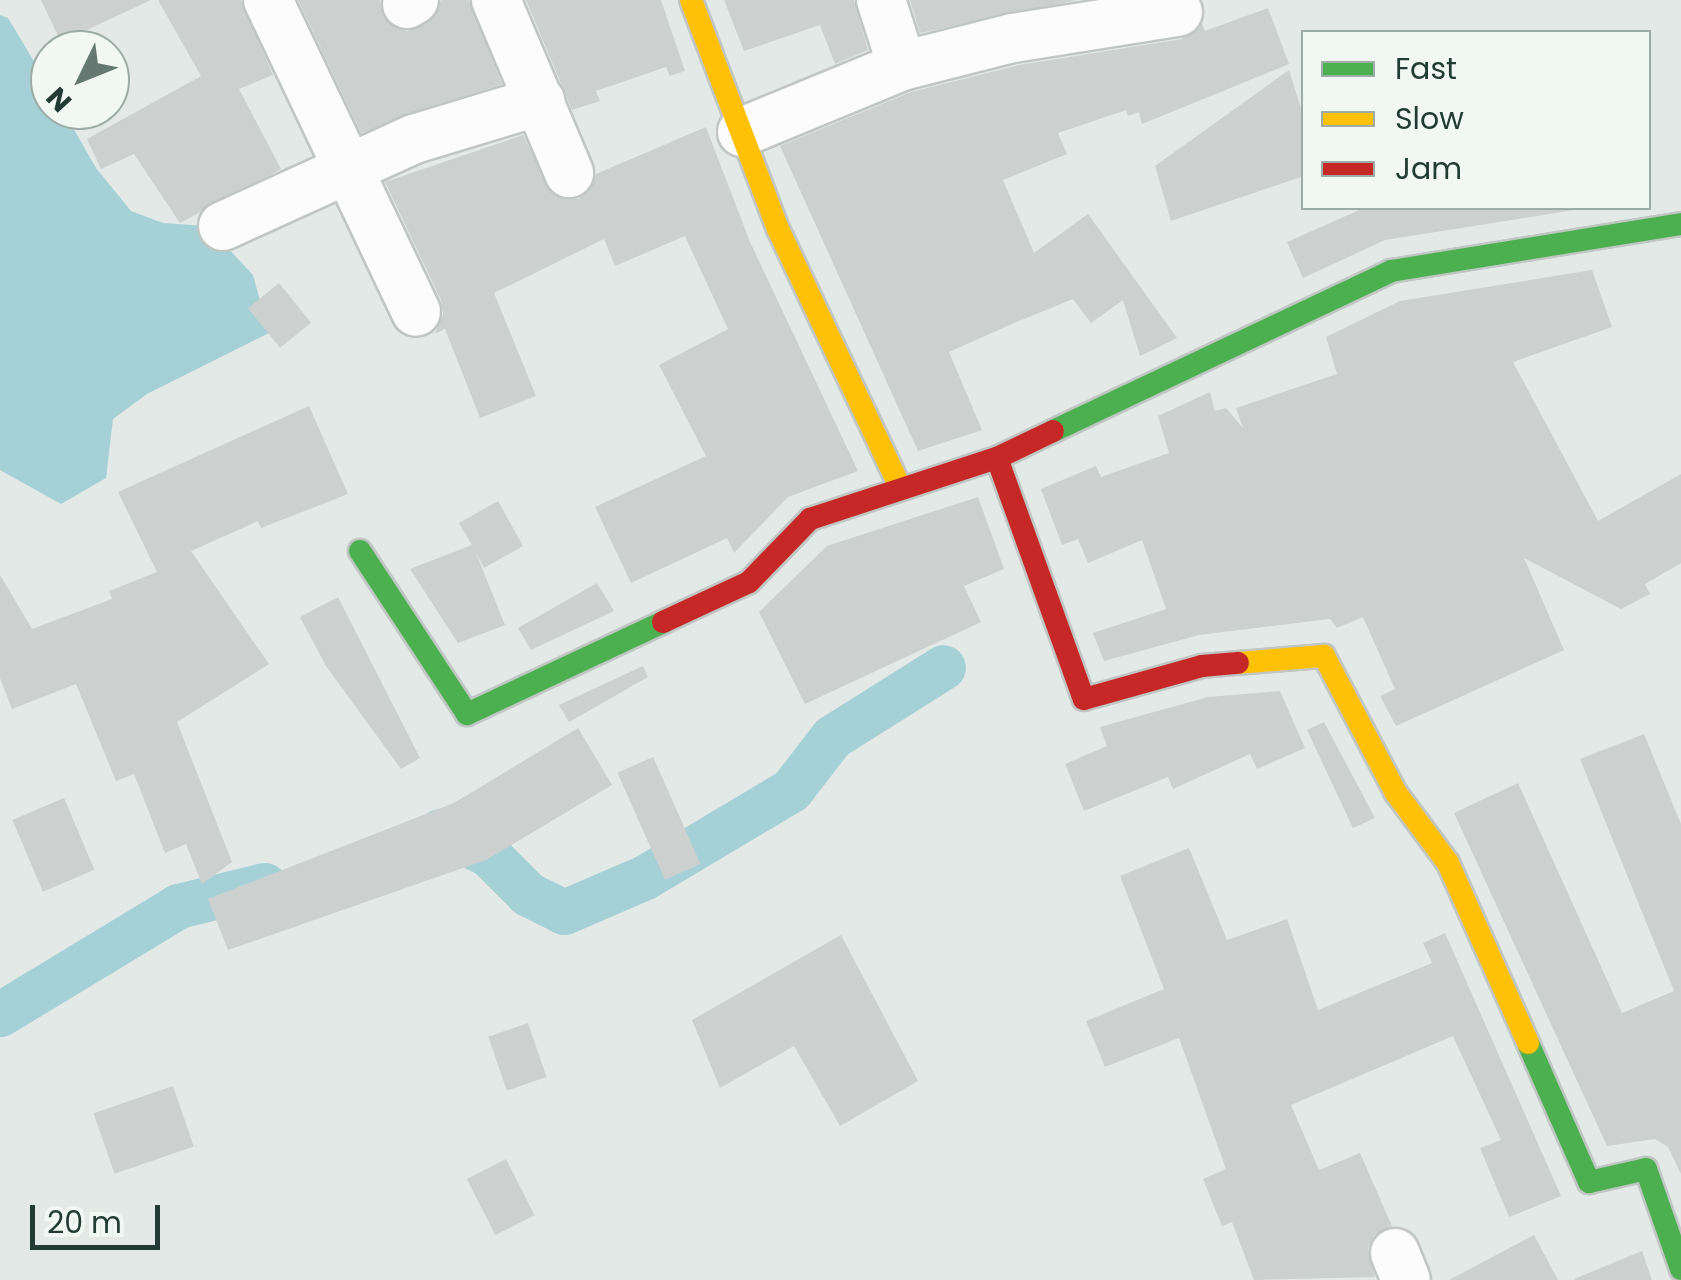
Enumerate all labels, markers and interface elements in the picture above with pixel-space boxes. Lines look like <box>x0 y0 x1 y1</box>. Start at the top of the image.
north arrow <box>30 30 130 130</box>
legend <box>1301 30 1651 210</box>
text: Fast <box>1395 47 1457 90</box>
text: N <box>38 78 81 120</box>
text: Slow <box>1395 97 1464 140</box>
text: Jam <box>1395 147 1462 190</box>
scale bar <box>35 1185 165 1247</box>
text: 20 m <box>47 1201 122 1244</box>

